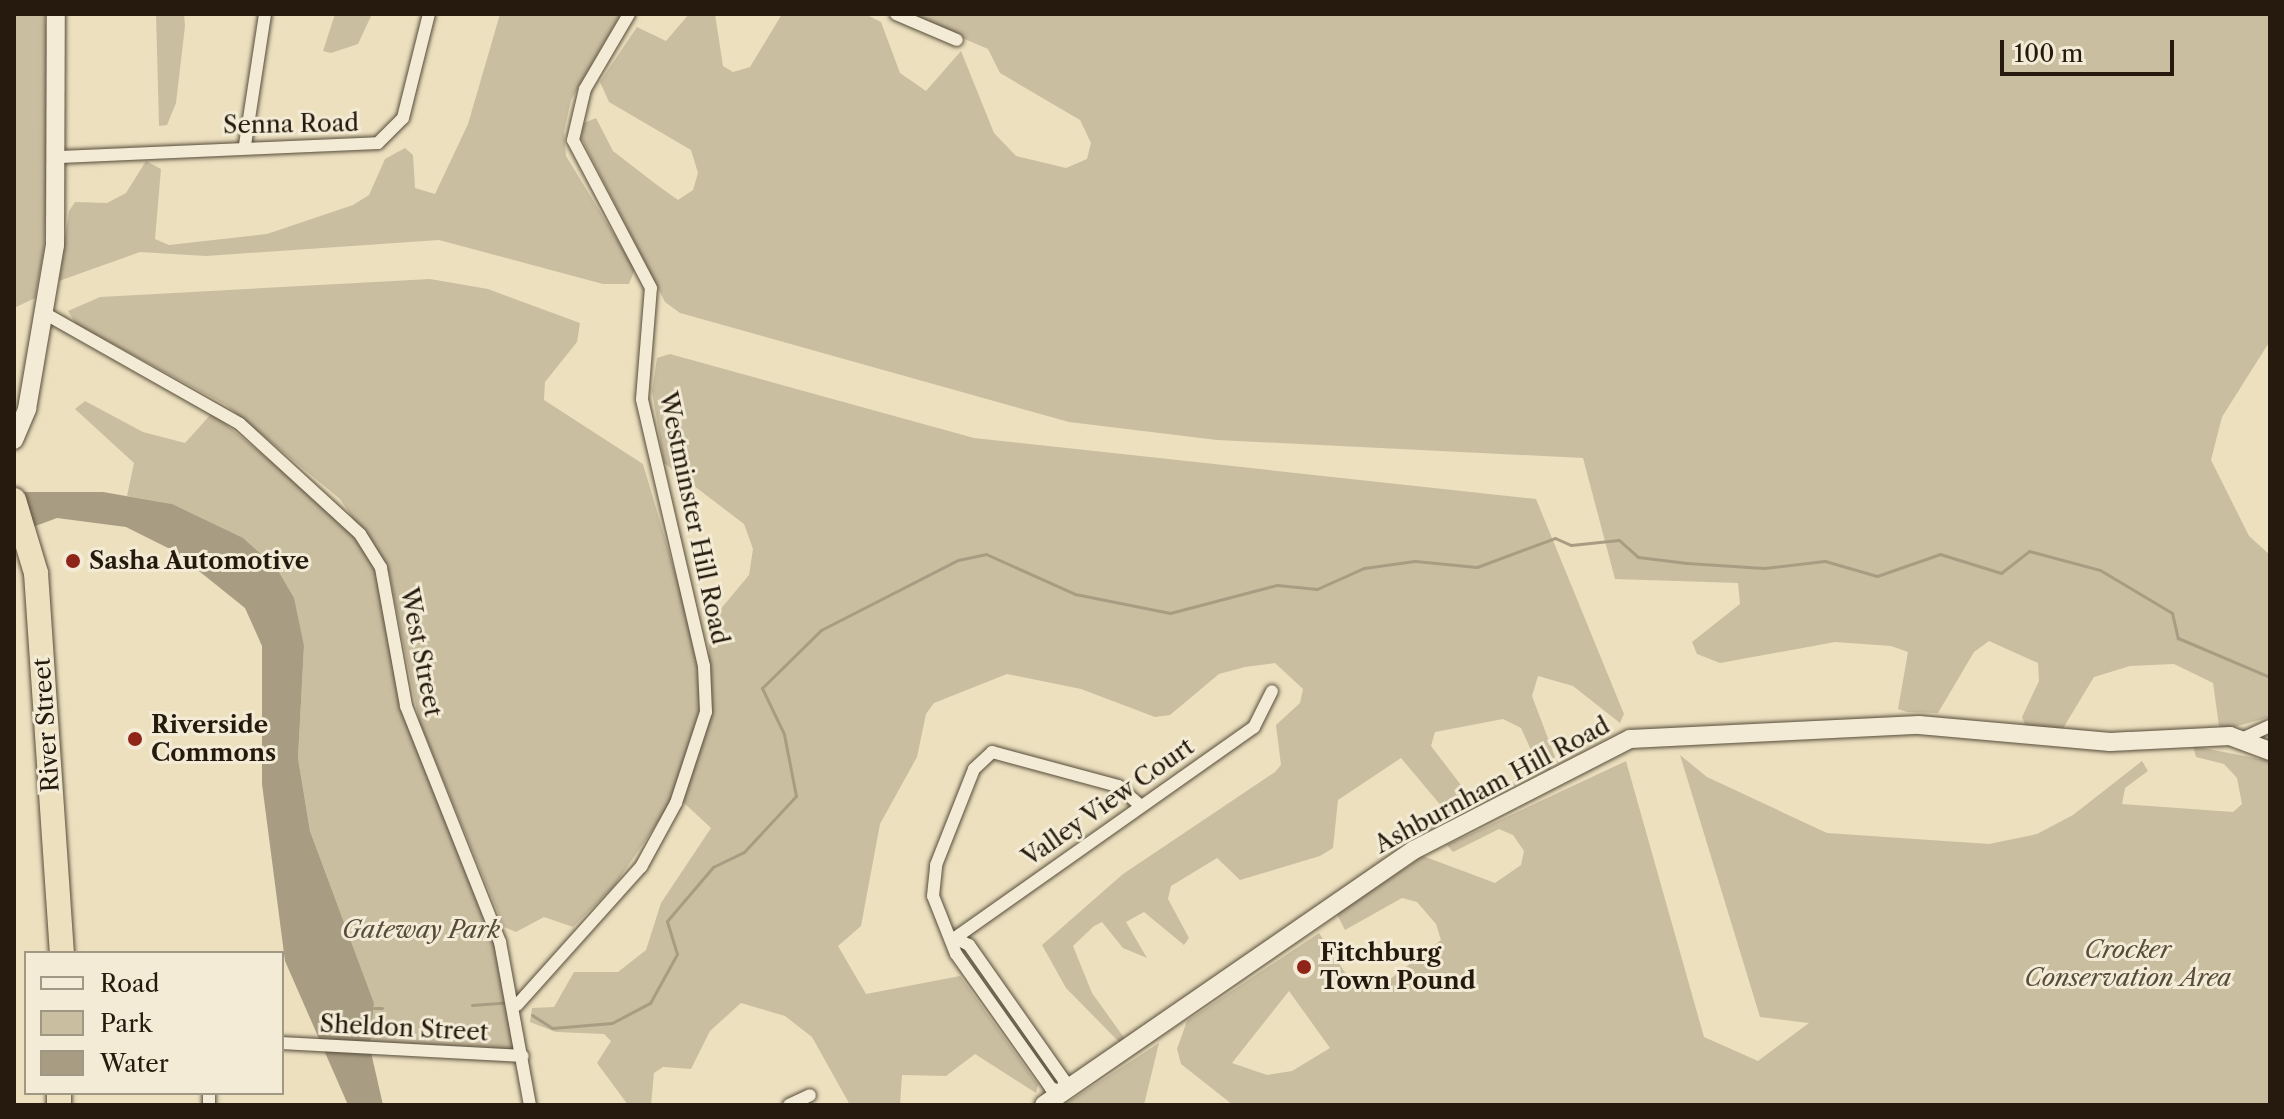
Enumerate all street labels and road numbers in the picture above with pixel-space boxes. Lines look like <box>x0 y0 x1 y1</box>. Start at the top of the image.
street label: Senna Road <box>223 108 359 140</box>
street label: Westminster Hill Road <box>653 389 735 647</box>
street label: West Street <box>394 585 448 719</box>
street label: River Street <box>27 657 65 793</box>
street label: Ashburnham Hill Road <box>1370 711 1614 859</box>
street label: Valley View Court <box>1016 731 1200 873</box>
street label: Sheldon Street <box>319 1009 489 1047</box>

